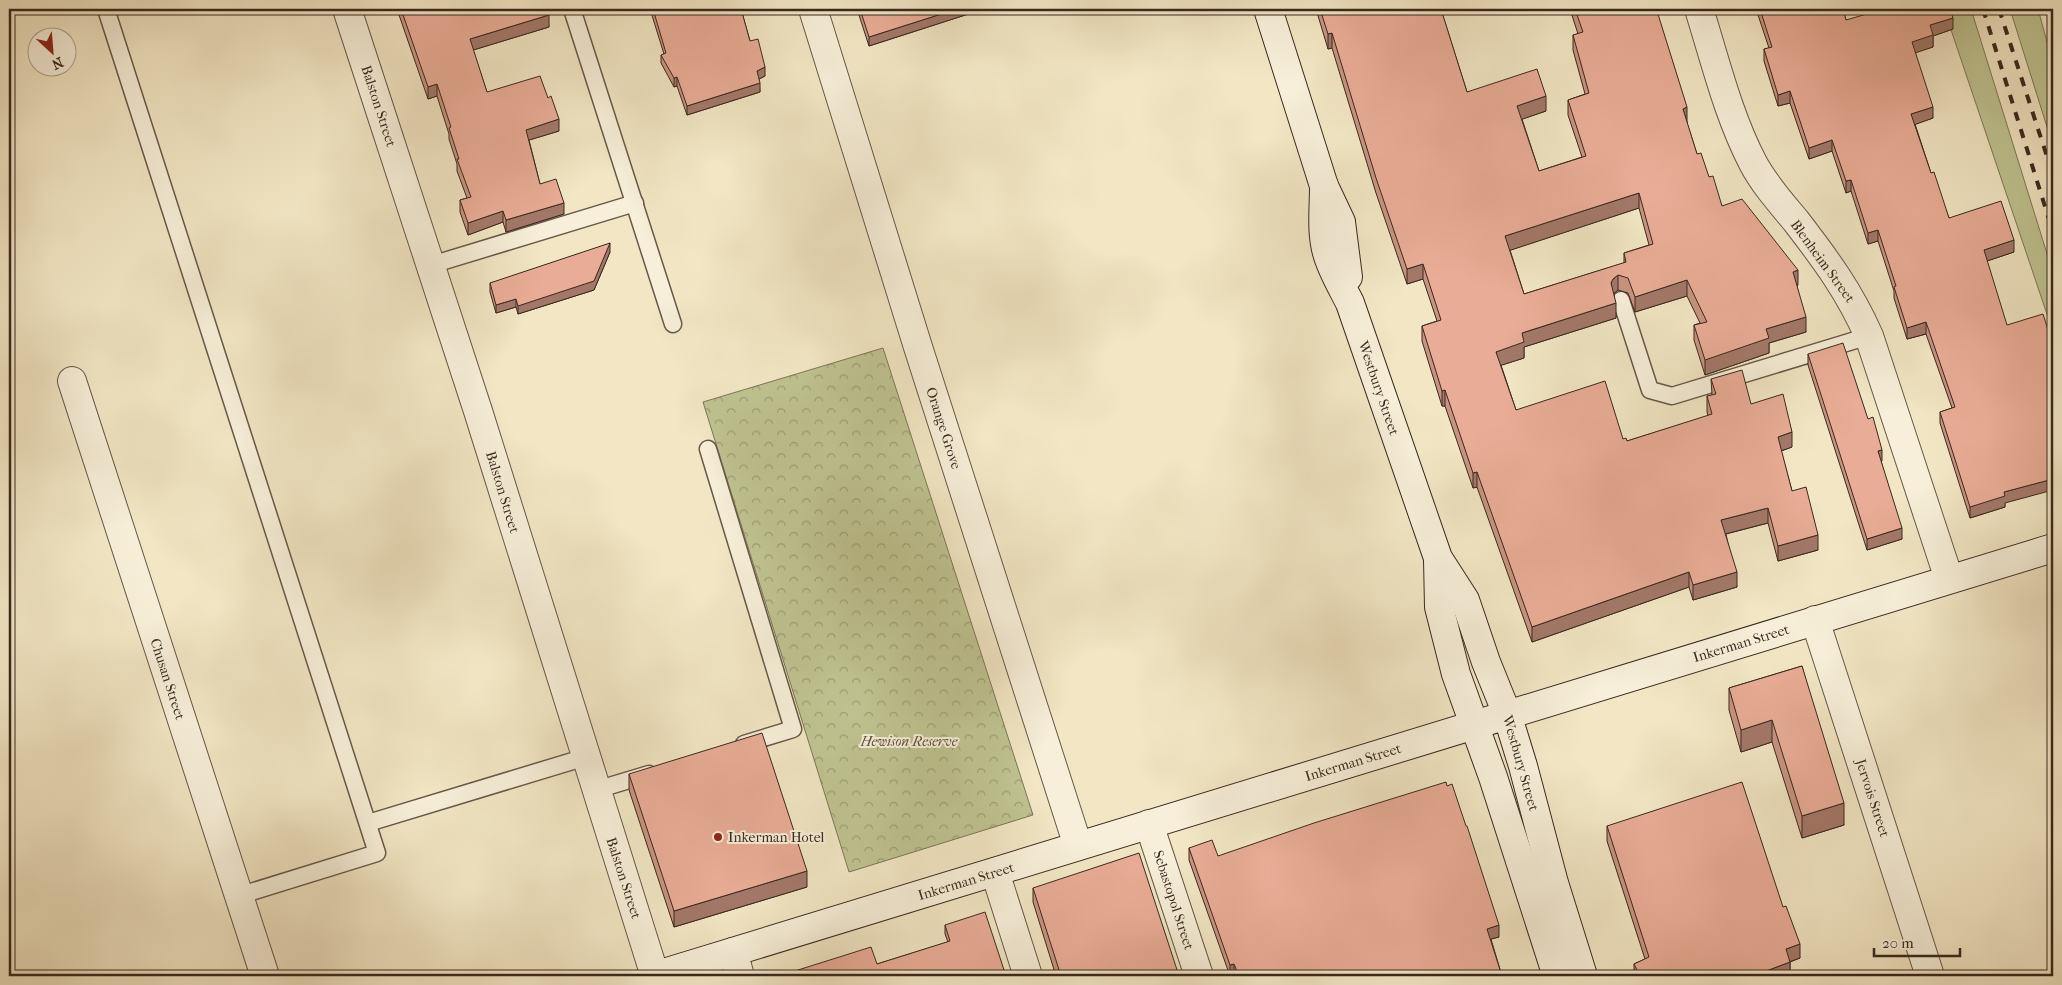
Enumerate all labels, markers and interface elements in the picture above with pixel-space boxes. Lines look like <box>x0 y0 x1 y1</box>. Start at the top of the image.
north arrow <box>28 28 78 78</box>
text: N <box>49 53 66 73</box>
street label: Balston Street <box>357 63 400 149</box>
street label: Blenheim Street <box>1787 217 1858 306</box>
street label: Westbury Street <box>1354 338 1403 437</box>
street label: Orange Grove <box>922 385 965 471</box>
street label: Balston Street <box>482 449 523 535</box>
street label: Inkerman Street <box>1691 621 1791 666</box>
street label: Chusan Street <box>146 636 189 722</box>
street label: Westbury Street <box>1499 713 1542 813</box>
park label: Hewison Reserve <box>860 733 958 750</box>
street label: Inkerman Street <box>1303 740 1403 785</box>
street label: Jervois Street <box>1852 756 1893 839</box>
place label: Inkerman Hotel <box>728 829 825 846</box>
marker: Inkerman Hotel <box>712 831 724 843</box>
street label: Balston Street <box>602 835 645 921</box>
street label: Sebastopol Street <box>1149 848 1198 952</box>
street label: Inkerman Street <box>916 859 1016 904</box>
scale bar <box>1874 925 1961 957</box>
text: 20 m <box>1882 934 1914 952</box>

